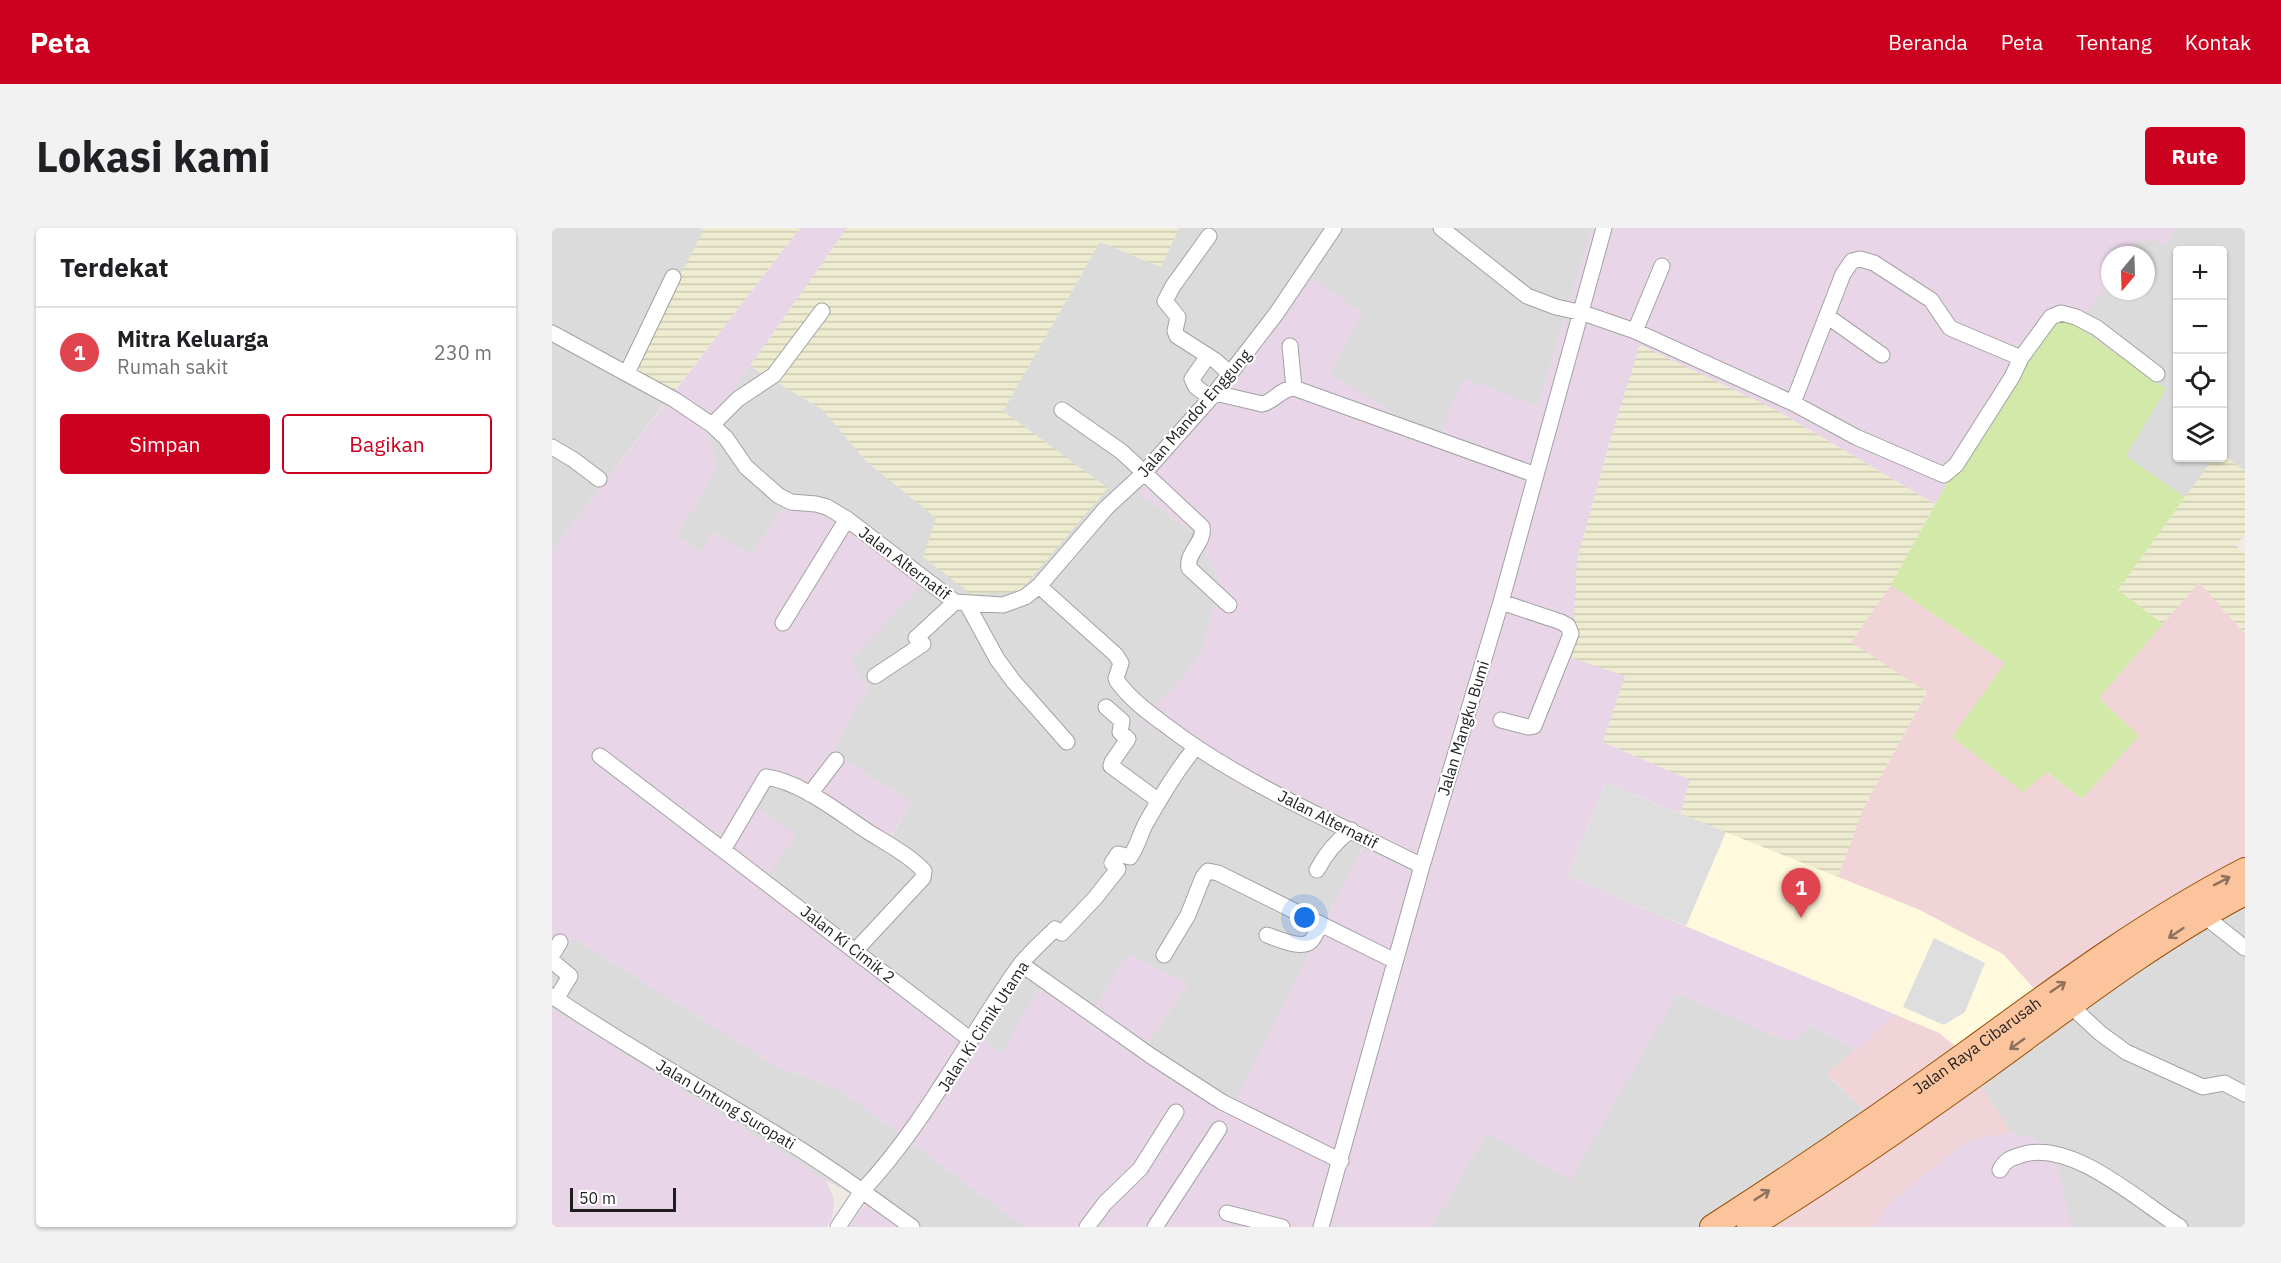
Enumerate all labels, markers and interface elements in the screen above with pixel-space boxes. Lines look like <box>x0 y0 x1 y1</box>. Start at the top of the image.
text: Peta <box>30 24 90 61</box>
text: Beranda <box>1888 28 1968 56</box>
text: Peta <box>2001 28 2043 56</box>
text: Tentang <box>2076 28 2152 56</box>
text: Kontak <box>2185 28 2251 56</box>
button: Rute <box>2145 127 2245 185</box>
text: Lokasi kami <box>36 129 270 184</box>
north arrow <box>2101 246 2155 300</box>
map controls <box>2173 246 2227 462</box>
button: + <box>2173 246 2227 300</box>
text: Terdekat <box>60 250 169 284</box>
button: − <box>2173 300 2227 354</box>
text: Mitra Keluarga <box>117 324 269 353</box>
text: 1 <box>74 339 86 366</box>
text: 230 m <box>434 339 492 366</box>
street label: Jalan Mandor Enggung <box>1133 345 1255 481</box>
text: Rumah sakit <box>117 353 228 380</box>
button: locate <box>2173 354 2227 408</box>
button: layers <box>2173 408 2227 462</box>
button: Simpan <box>60 414 270 474</box>
button: Bagikan <box>282 414 492 474</box>
street label: Jalan Alternatif <box>855 522 955 604</box>
street label: Jalan Mangku Bumi <box>1433 658 1493 798</box>
street label: Jalan Alternatif <box>1275 785 1381 853</box>
pin: 1 <box>1782 868 1820 918</box>
one-way arrow <box>2213 875 2231 886</box>
street label: Jalan Ki Cimik 2 <box>797 901 899 987</box>
your location <box>1290 903 1319 932</box>
one-way arrow <box>2168 926 2185 939</box>
street label: Jalan Ki Cimik Utama <box>933 956 1033 1095</box>
one-way arrow <box>2050 981 2066 993</box>
street label: Jalan Raya Cibarusah <box>1909 993 2045 1099</box>
one-way arrow <box>2009 1038 2025 1051</box>
street label: Jalan Untung Suropati <box>653 1054 799 1154</box>
scale bar <box>570 1185 676 1212</box>
text: 50 m <box>579 1188 616 1208</box>
one-way arrow <box>1753 1189 1770 1202</box>

